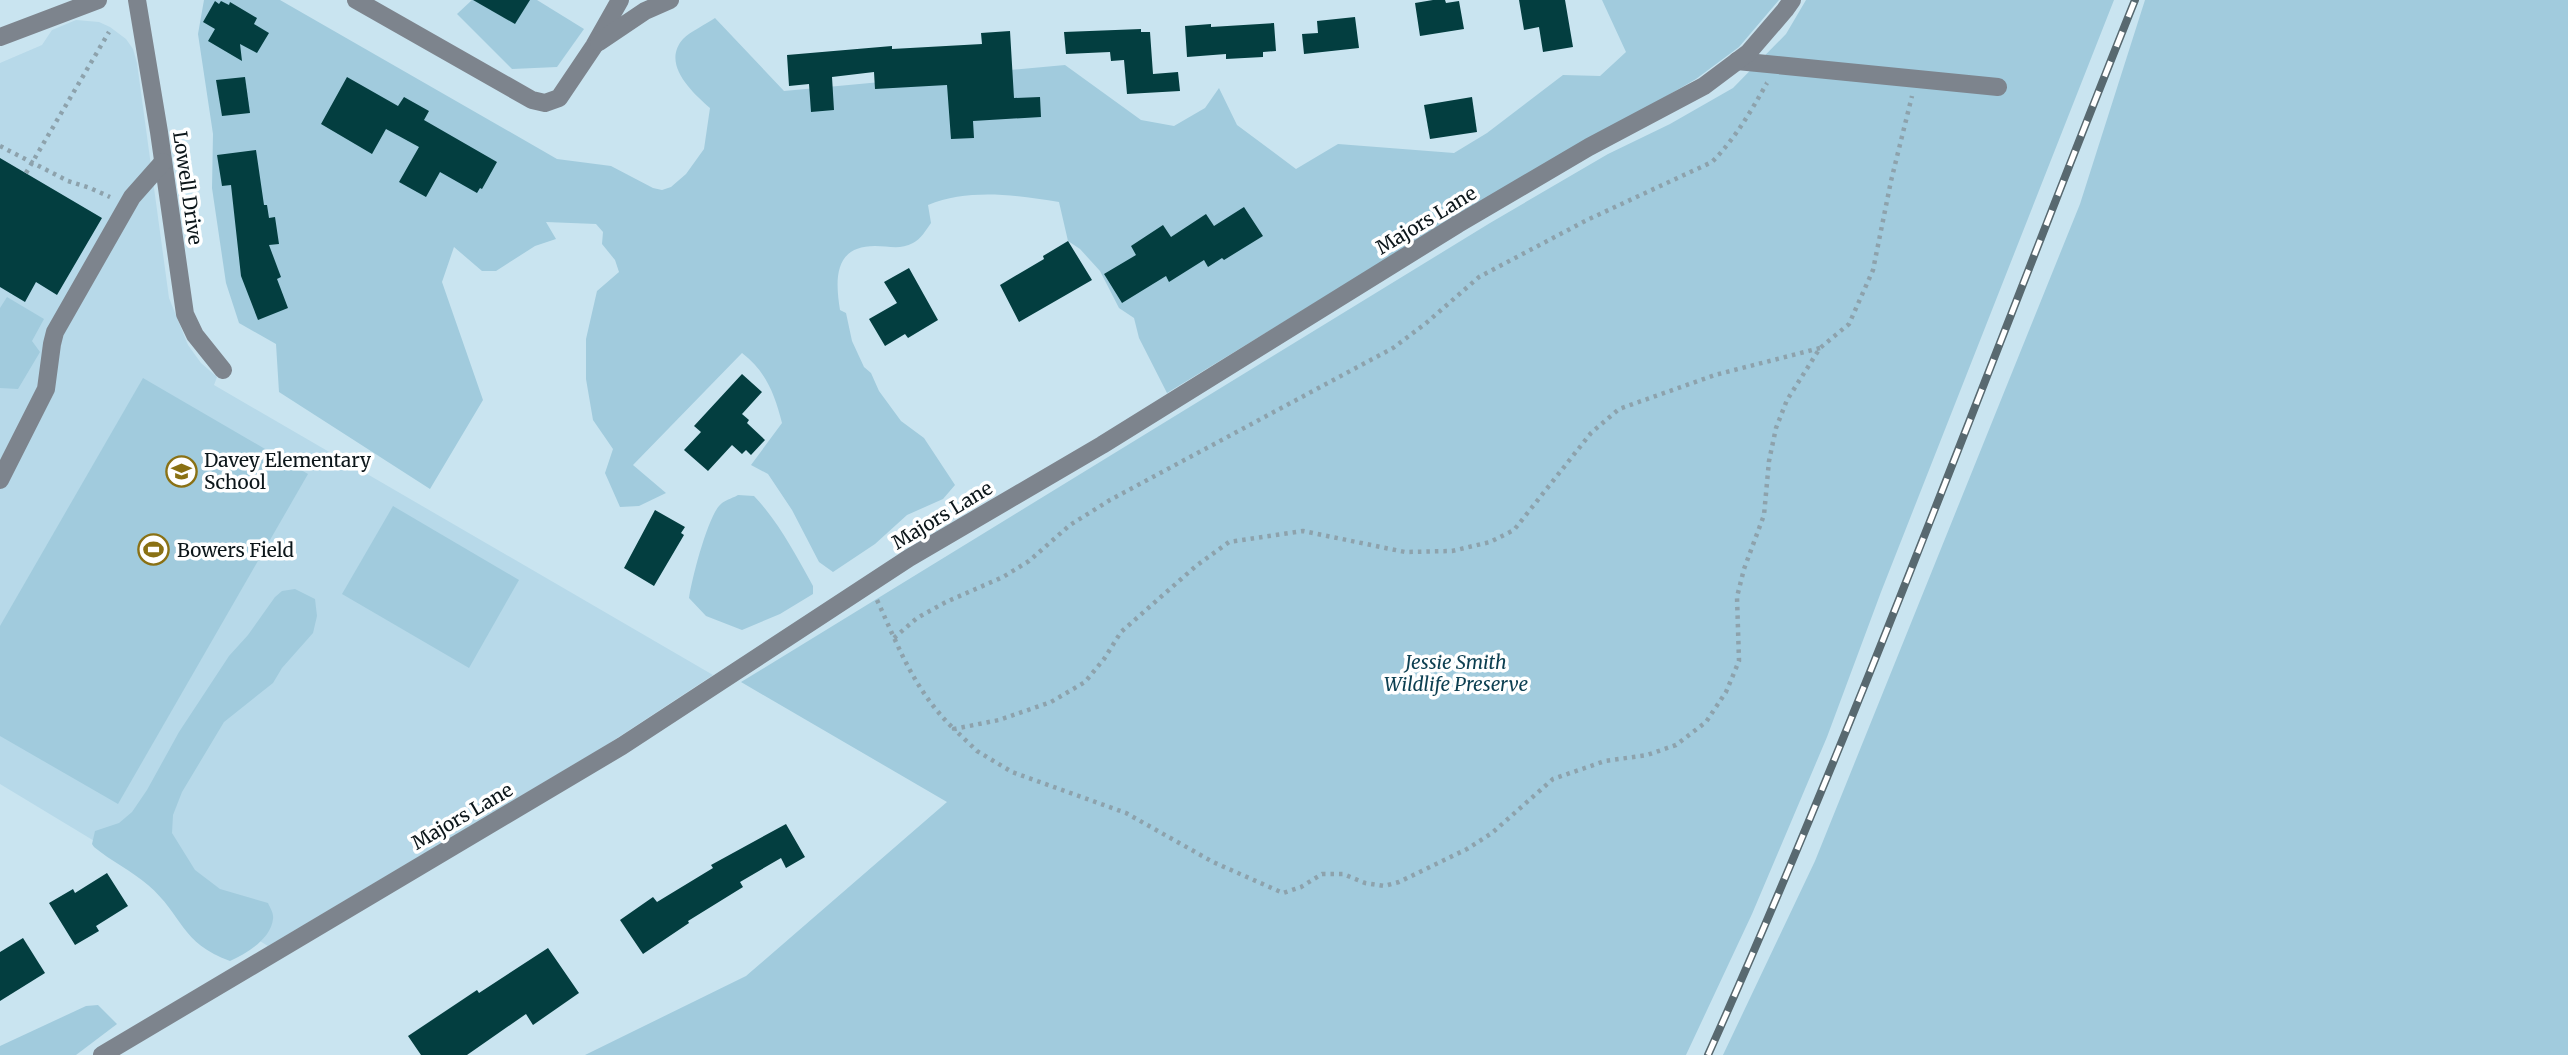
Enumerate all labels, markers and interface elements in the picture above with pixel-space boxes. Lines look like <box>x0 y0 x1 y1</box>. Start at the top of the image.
street label: Lowell Drive <box>168 130 208 246</box>
street label: Majors Lane <box>1371 181 1481 259</box>
place label: Davey Elementary School <box>204 448 371 494</box>
school or university icon: Davey Elementary School <box>164 454 198 488</box>
street label: Majors Lane <box>887 476 997 554</box>
sports icon: Bowers Field <box>137 533 171 567</box>
place label: Bowers Field <box>177 538 294 562</box>
park label: Jessie Smith Wildlife Preserve <box>1384 650 1528 696</box>
street label: Majors Lane <box>407 777 517 855</box>

